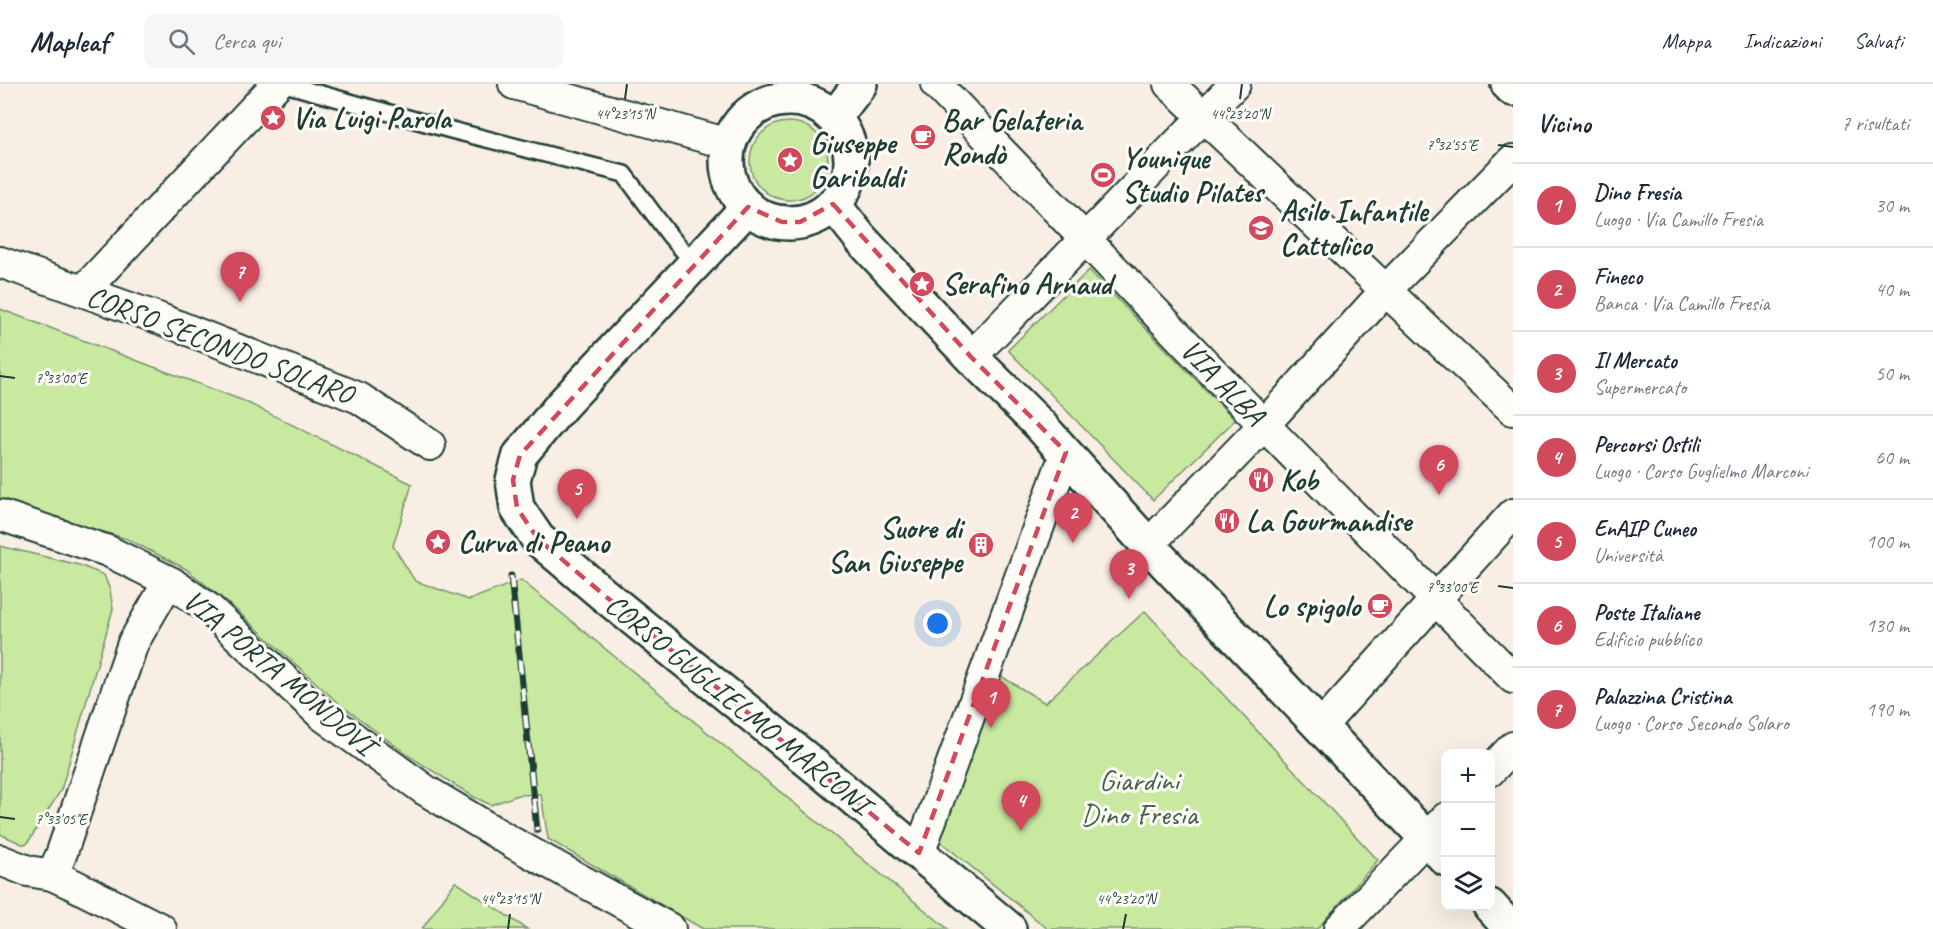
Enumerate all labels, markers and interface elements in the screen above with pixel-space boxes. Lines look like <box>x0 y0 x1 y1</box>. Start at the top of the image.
search box <box>144 14 564 68</box>
text: Mapleaf <box>30 24 108 59</box>
icon: search <box>165 25 198 58</box>
text: Cerca qui <box>213 27 281 55</box>
text: Mappa <box>1662 28 1711 54</box>
text: Indicazioni <box>1744 28 1821 54</box>
text: Salvati <box>1854 28 1903 54</box>
place label: Via Luigi Parola <box>292 99 453 137</box>
place label: Bar Gelateria Rondò <box>942 101 1084 173</box>
place icon: Via Luigi Parola <box>258 103 288 133</box>
text: 44°23'15"N <box>595 105 658 124</box>
text: 44°23'20"N <box>1210 105 1273 124</box>
text: Vicino <box>1537 107 1591 140</box>
text: 7 risultati <box>1841 111 1909 136</box>
cafe icon: Bar Gelateria Rondò <box>908 122 938 152</box>
place label: Giuseppe Garibaldi <box>810 124 908 196</box>
text: 7°32'55"E <box>1426 136 1480 155</box>
place label: Younique Studio Pilates <box>1122 139 1266 211</box>
place icon: Giuseppe Garibaldi <box>775 145 805 175</box>
sports icon: Younique Studio Pilates <box>1088 160 1118 190</box>
text: Dino Fresia <box>1594 179 1681 207</box>
place label: Asilo Infantile Cattolico <box>1280 192 1429 264</box>
text: 1 <box>1552 193 1561 218</box>
text: 30 m <box>1875 193 1909 218</box>
text: Luogo · Via Camillo Fresia <box>1594 207 1763 232</box>
school or university icon: Asilo Infantile Cattolico <box>1246 213 1276 243</box>
pin: 7 <box>220 252 260 302</box>
text: Fineco <box>1594 263 1642 291</box>
place label: Serafino Arnaud <box>942 265 1116 303</box>
place icon: Serafino Arnaud <box>907 269 937 299</box>
street label: CORSO SECONDO SOLARO <box>81 277 361 414</box>
text: 2 <box>1552 277 1561 302</box>
text: 40 m <box>1875 277 1909 302</box>
text: Banca · Via Camillo Fresia <box>1594 291 1770 316</box>
street label: VIA ALBA <box>1173 331 1275 435</box>
text: Il Mercato <box>1594 347 1677 375</box>
text: 3 <box>1552 361 1561 386</box>
text: 50 m <box>1875 361 1909 386</box>
text: 7°33'00"E <box>35 369 89 388</box>
text: Supermercato <box>1594 375 1686 400</box>
text: Percorsi Ostili <box>1594 431 1699 459</box>
text: 4 <box>1552 445 1561 470</box>
text: 60 m <box>1875 445 1909 470</box>
pin: 6 <box>1420 446 1458 495</box>
text: Luogo · Corso Guglielmo Marconi <box>1594 459 1808 484</box>
place label: Kob <box>1280 461 1321 499</box>
restaurant icon: Kob <box>1246 465 1276 495</box>
pin: 5 <box>558 470 596 519</box>
pin: 2 <box>1054 494 1092 543</box>
place label: La Gourmandise <box>1246 502 1413 540</box>
restaurant icon: La Gourmandise <box>1212 506 1242 536</box>
place label: Suore di San Giuseppe <box>828 509 966 581</box>
text: EnAIP Cuneo <box>1594 515 1696 543</box>
place label: Curva di Peano <box>458 523 611 561</box>
place icon: Curva di Peano <box>423 527 453 557</box>
text: 5 <box>1552 529 1561 554</box>
text: 100 m <box>1866 529 1909 554</box>
building icon: Suore di San Giuseppe <box>966 530 996 560</box>
text: Università <box>1594 543 1663 568</box>
pin: 3 <box>1110 550 1148 599</box>
text: 7°33'00"E <box>1426 578 1480 597</box>
street label: VIA PORTA MONDOVÌ <box>175 581 388 768</box>
street label: CORSO GUGLIELMO MARCONI <box>598 585 883 826</box>
place label: Lo spigolo <box>1263 587 1362 625</box>
cafe icon: Lo spigolo <box>1365 591 1395 621</box>
text: Poste Italiane <box>1594 599 1699 627</box>
your location <box>923 609 952 638</box>
text: 6 <box>1552 613 1561 638</box>
text: 130 m <box>1866 613 1909 638</box>
text: Edificio pubblico <box>1594 627 1701 652</box>
pin: 1 <box>972 678 1010 728</box>
text: Palazzina Cristina <box>1594 683 1732 711</box>
text: 7 <box>1552 697 1561 722</box>
text: 190 m <box>1866 697 1909 722</box>
text: Luogo · Corso Secondo Solaro <box>1594 711 1789 736</box>
map controls <box>1441 749 1495 911</box>
button: + <box>1441 749 1495 803</box>
park label: Giardini Dino Fresia <box>1081 761 1199 833</box>
pin: 4 <box>1002 782 1040 831</box>
button: − <box>1441 803 1495 857</box>
text: 7°33'05"E <box>35 810 89 829</box>
button: layers <box>1441 857 1495 911</box>
text: 44°23'15"N <box>480 890 543 909</box>
text: 44°23'20"N <box>1096 890 1159 909</box>

